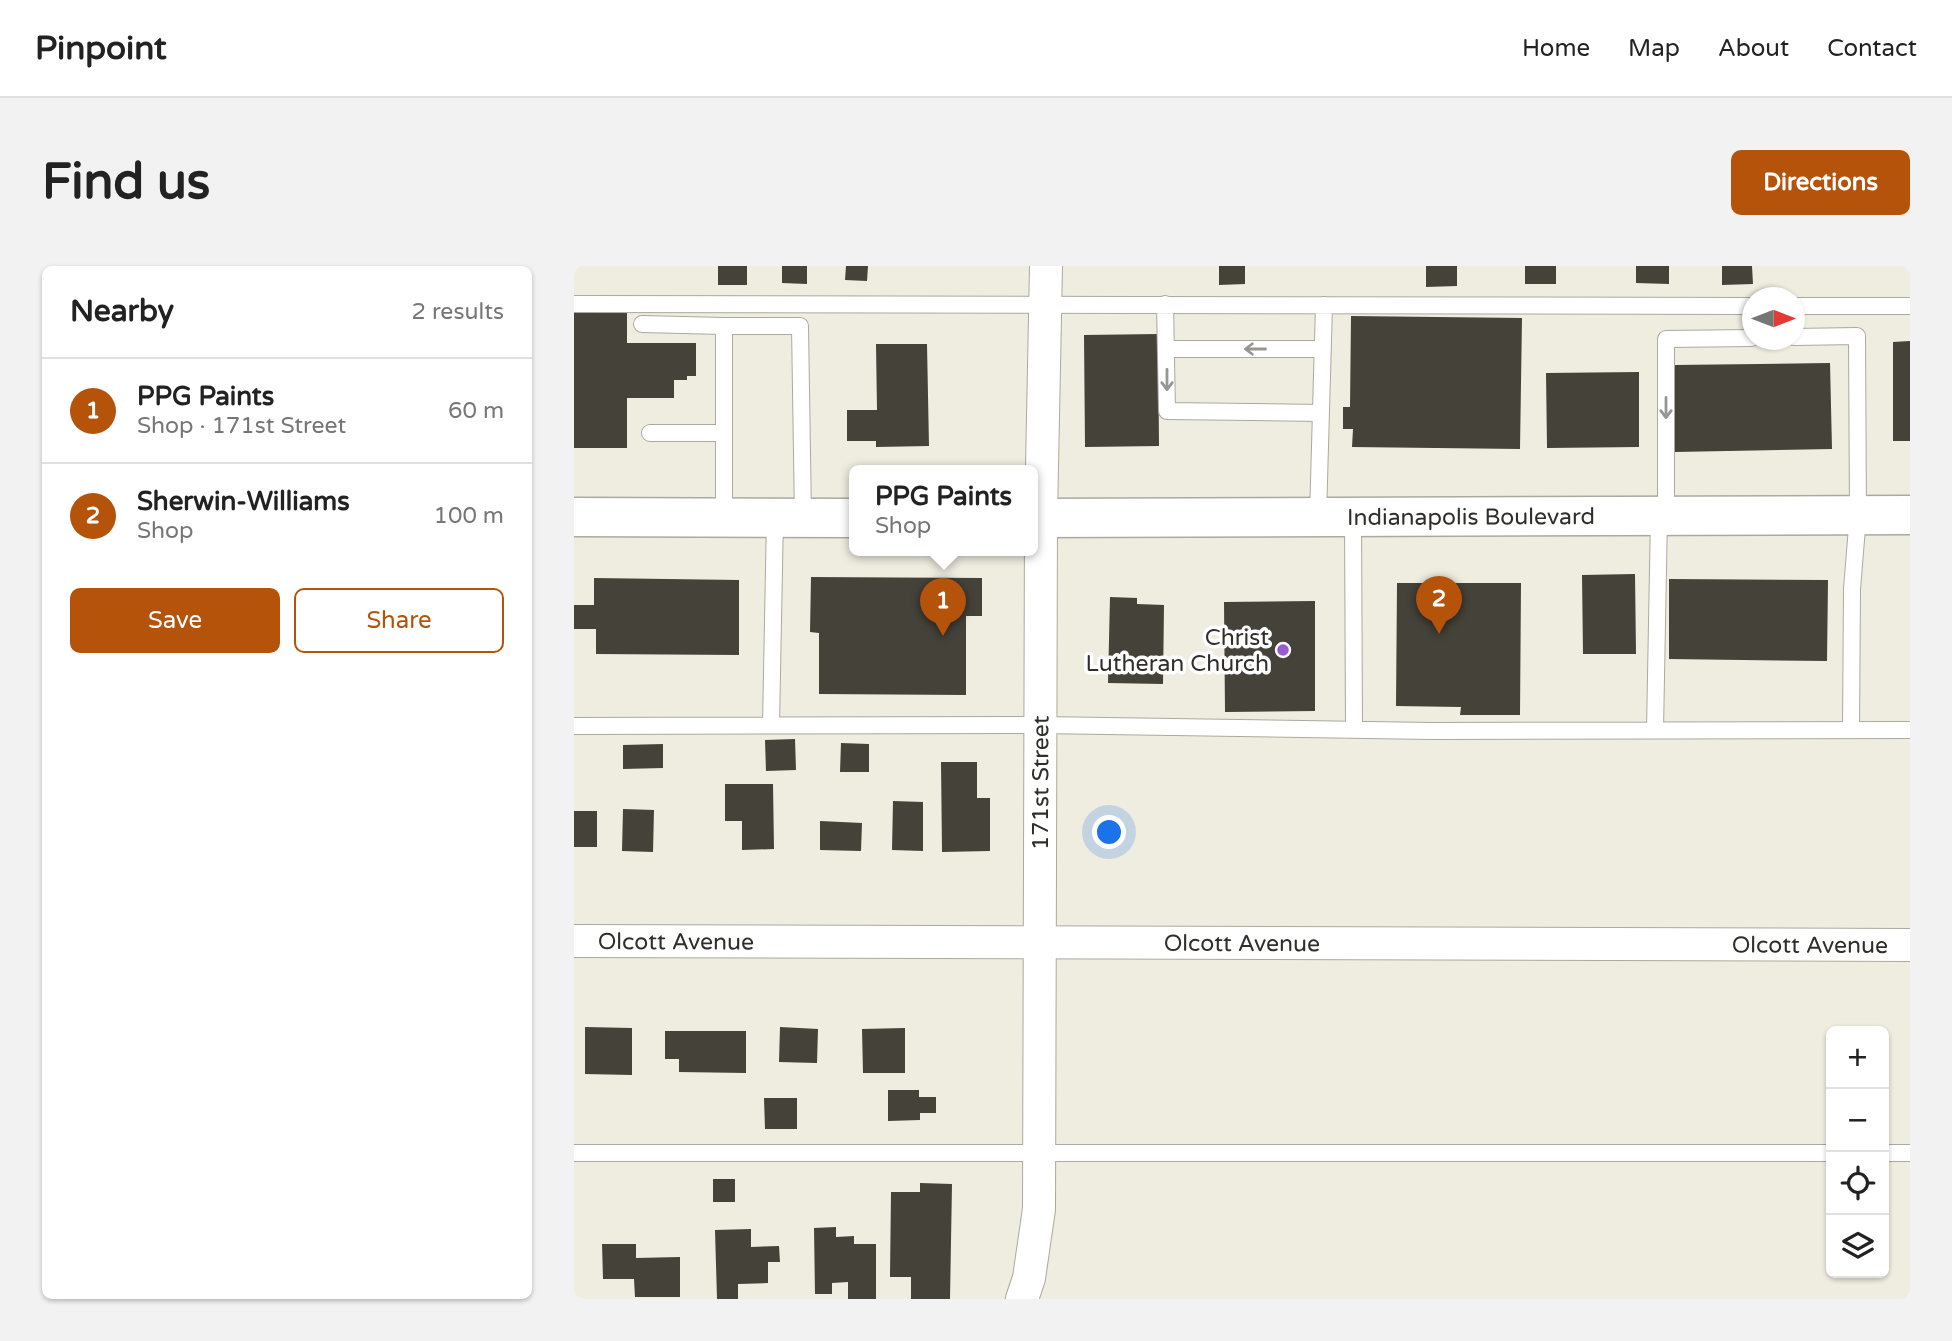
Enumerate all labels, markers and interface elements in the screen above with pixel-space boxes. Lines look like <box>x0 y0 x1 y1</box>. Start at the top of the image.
text: Pinpoint <box>35 29 167 68</box>
text: Home <box>1522 34 1590 63</box>
text: Map <box>1628 34 1680 63</box>
text: About <box>1718 34 1789 63</box>
text: Contact <box>1827 34 1917 63</box>
button: Directions <box>1731 150 1910 215</box>
text: Find us <box>42 153 210 212</box>
north arrow <box>1742 287 1805 350</box>
text: Nearby <box>70 293 174 330</box>
text: 2 results <box>411 298 504 326</box>
one-way arrow <box>1244 342 1267 356</box>
one-way arrow <box>1160 368 1174 391</box>
text: PPG Paints <box>137 381 274 412</box>
one-way arrow <box>1659 396 1673 419</box>
text: 1 <box>86 397 100 425</box>
text: 60 m <box>448 397 504 425</box>
text: Shop · 171st Street <box>137 412 346 440</box>
popup <box>849 465 1038 556</box>
text: PPG Paints <box>875 481 1012 512</box>
text: Sherwin-Williams <box>137 486 350 517</box>
text: 2 <box>86 502 100 530</box>
text: 100 m <box>434 502 504 530</box>
street label: Indianapolis Boulevard <box>1347 503 1595 532</box>
text: Shop <box>875 512 931 540</box>
text: Shop <box>137 517 194 545</box>
pin: 2 <box>1416 576 1462 634</box>
pin: 1 <box>920 578 966 636</box>
button: Save <box>70 588 280 653</box>
button: Share <box>294 588 504 653</box>
place label: Christ Lutheran Church <box>1086 624 1269 678</box>
marker: Christ Lutheran Church <box>1275 642 1291 658</box>
street label: 171st Street <box>1027 715 1055 850</box>
your location <box>1092 815 1126 849</box>
street label: Olcott Avenue <box>598 928 754 957</box>
street label: Olcott Avenue <box>1164 930 1320 958</box>
street label: Olcott Avenue <box>1732 931 1888 960</box>
map controls <box>1826 1026 1889 1278</box>
button: + <box>1826 1026 1889 1089</box>
button: − <box>1826 1089 1889 1152</box>
button: locate <box>1826 1152 1889 1215</box>
button: layers <box>1826 1215 1889 1278</box>

